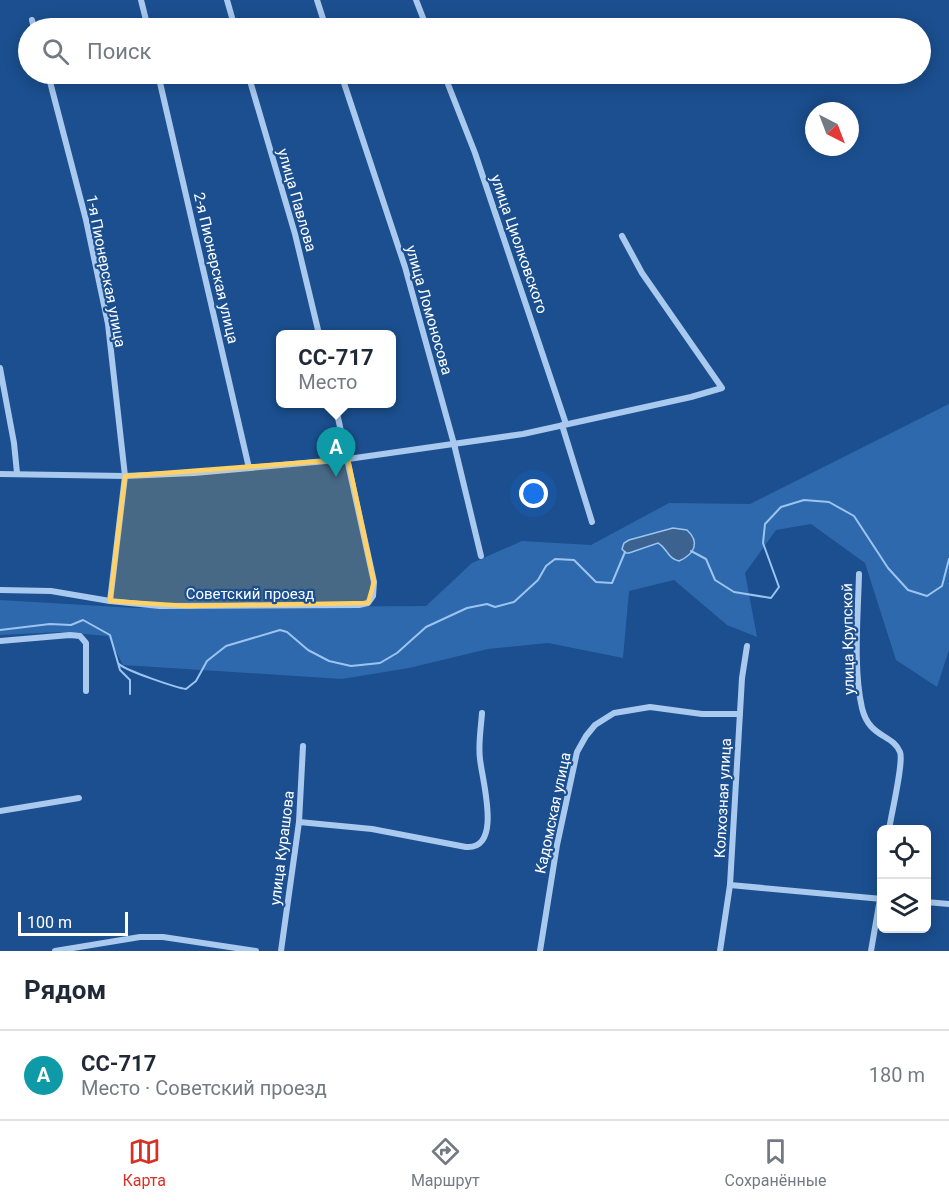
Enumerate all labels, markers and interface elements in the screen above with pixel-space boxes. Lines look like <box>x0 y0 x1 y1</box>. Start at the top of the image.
search box <box>18 18 931 84</box>
icon: search <box>39 35 72 68</box>
text: Поиск <box>87 39 151 64</box>
north arrow <box>805 102 859 156</box>
street label: улица Павлова <box>274 146 320 254</box>
street label: улица Циолковского <box>487 172 551 316</box>
street label: 2-я Пионерская улица <box>190 191 242 345</box>
street label: 1-я Пионерская улица <box>82 193 130 349</box>
street label: улица Ломоносова <box>402 243 456 377</box>
popup <box>276 330 396 408</box>
text: СС-717 <box>298 345 374 370</box>
text: Место <box>298 370 357 394</box>
pin: A <box>316 428 356 477</box>
your location <box>519 479 548 508</box>
street label: улица Крупской <box>838 583 858 695</box>
street label: Советский проезд <box>186 585 314 603</box>
street label: Колхозная улица <box>711 738 735 858</box>
street label: Кадомская улица <box>531 751 575 875</box>
street label: улица Курашова <box>266 790 298 906</box>
map controls <box>877 825 931 933</box>
button: locate <box>877 825 931 879</box>
button: layers <box>877 879 931 933</box>
scale bar <box>18 909 128 936</box>
text: 100 m <box>27 913 72 932</box>
text: Рядом <box>24 975 106 1005</box>
text: СС-717 <box>81 1051 156 1076</box>
text: A <box>37 1063 50 1087</box>
text: 180 m <box>869 1063 925 1087</box>
text: Место · Советский проезд <box>81 1076 327 1100</box>
tab: Карта <box>122 1135 166 1190</box>
tab: Маршрут <box>411 1135 480 1190</box>
tab: Сохранённые <box>725 1135 827 1190</box>

